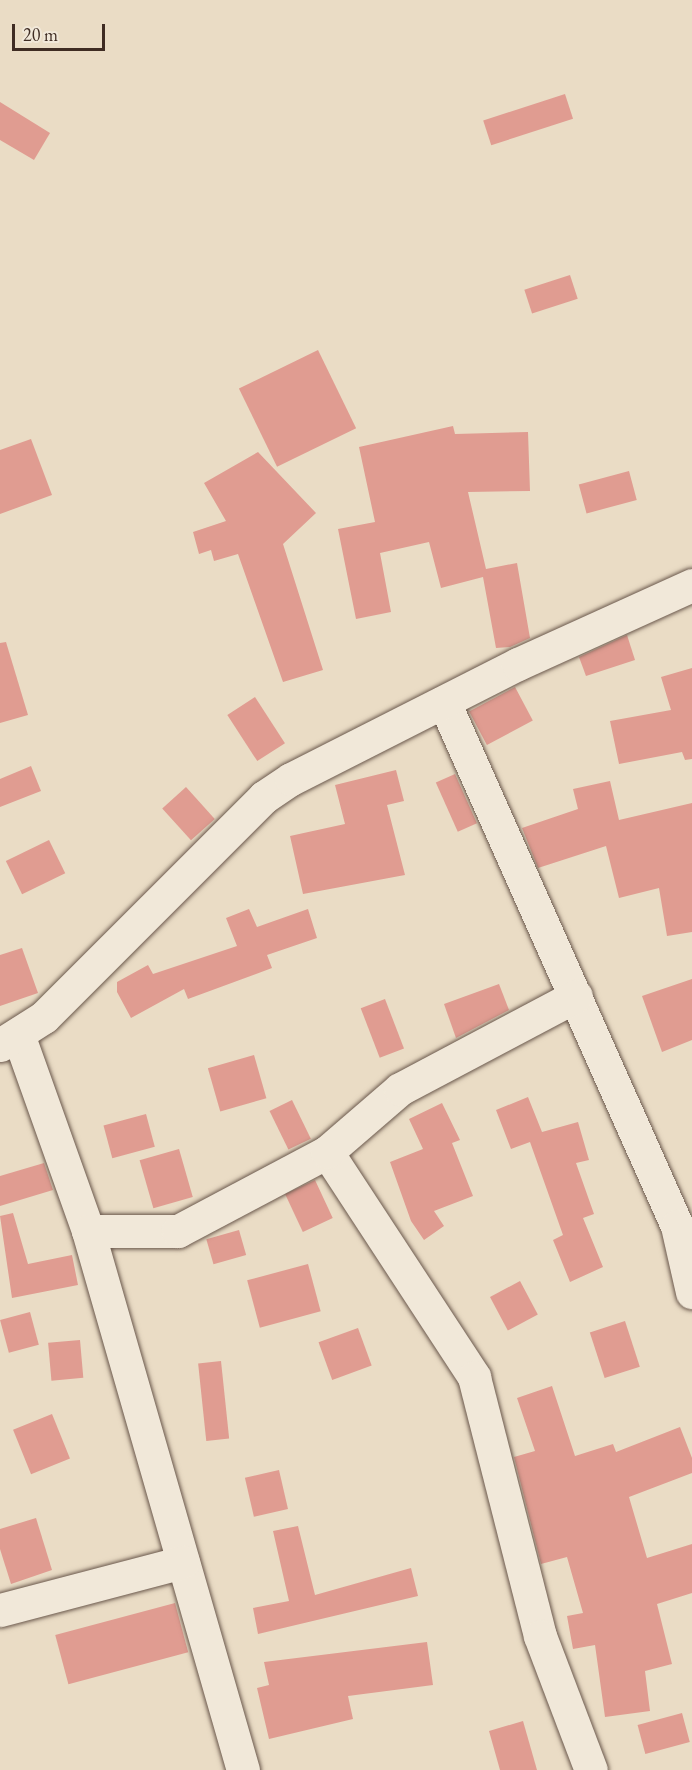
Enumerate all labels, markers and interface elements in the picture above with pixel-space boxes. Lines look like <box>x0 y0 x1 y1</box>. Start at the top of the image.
scale bar <box>15 12 108 50</box>
text: 20 m <box>23 23 58 46</box>

